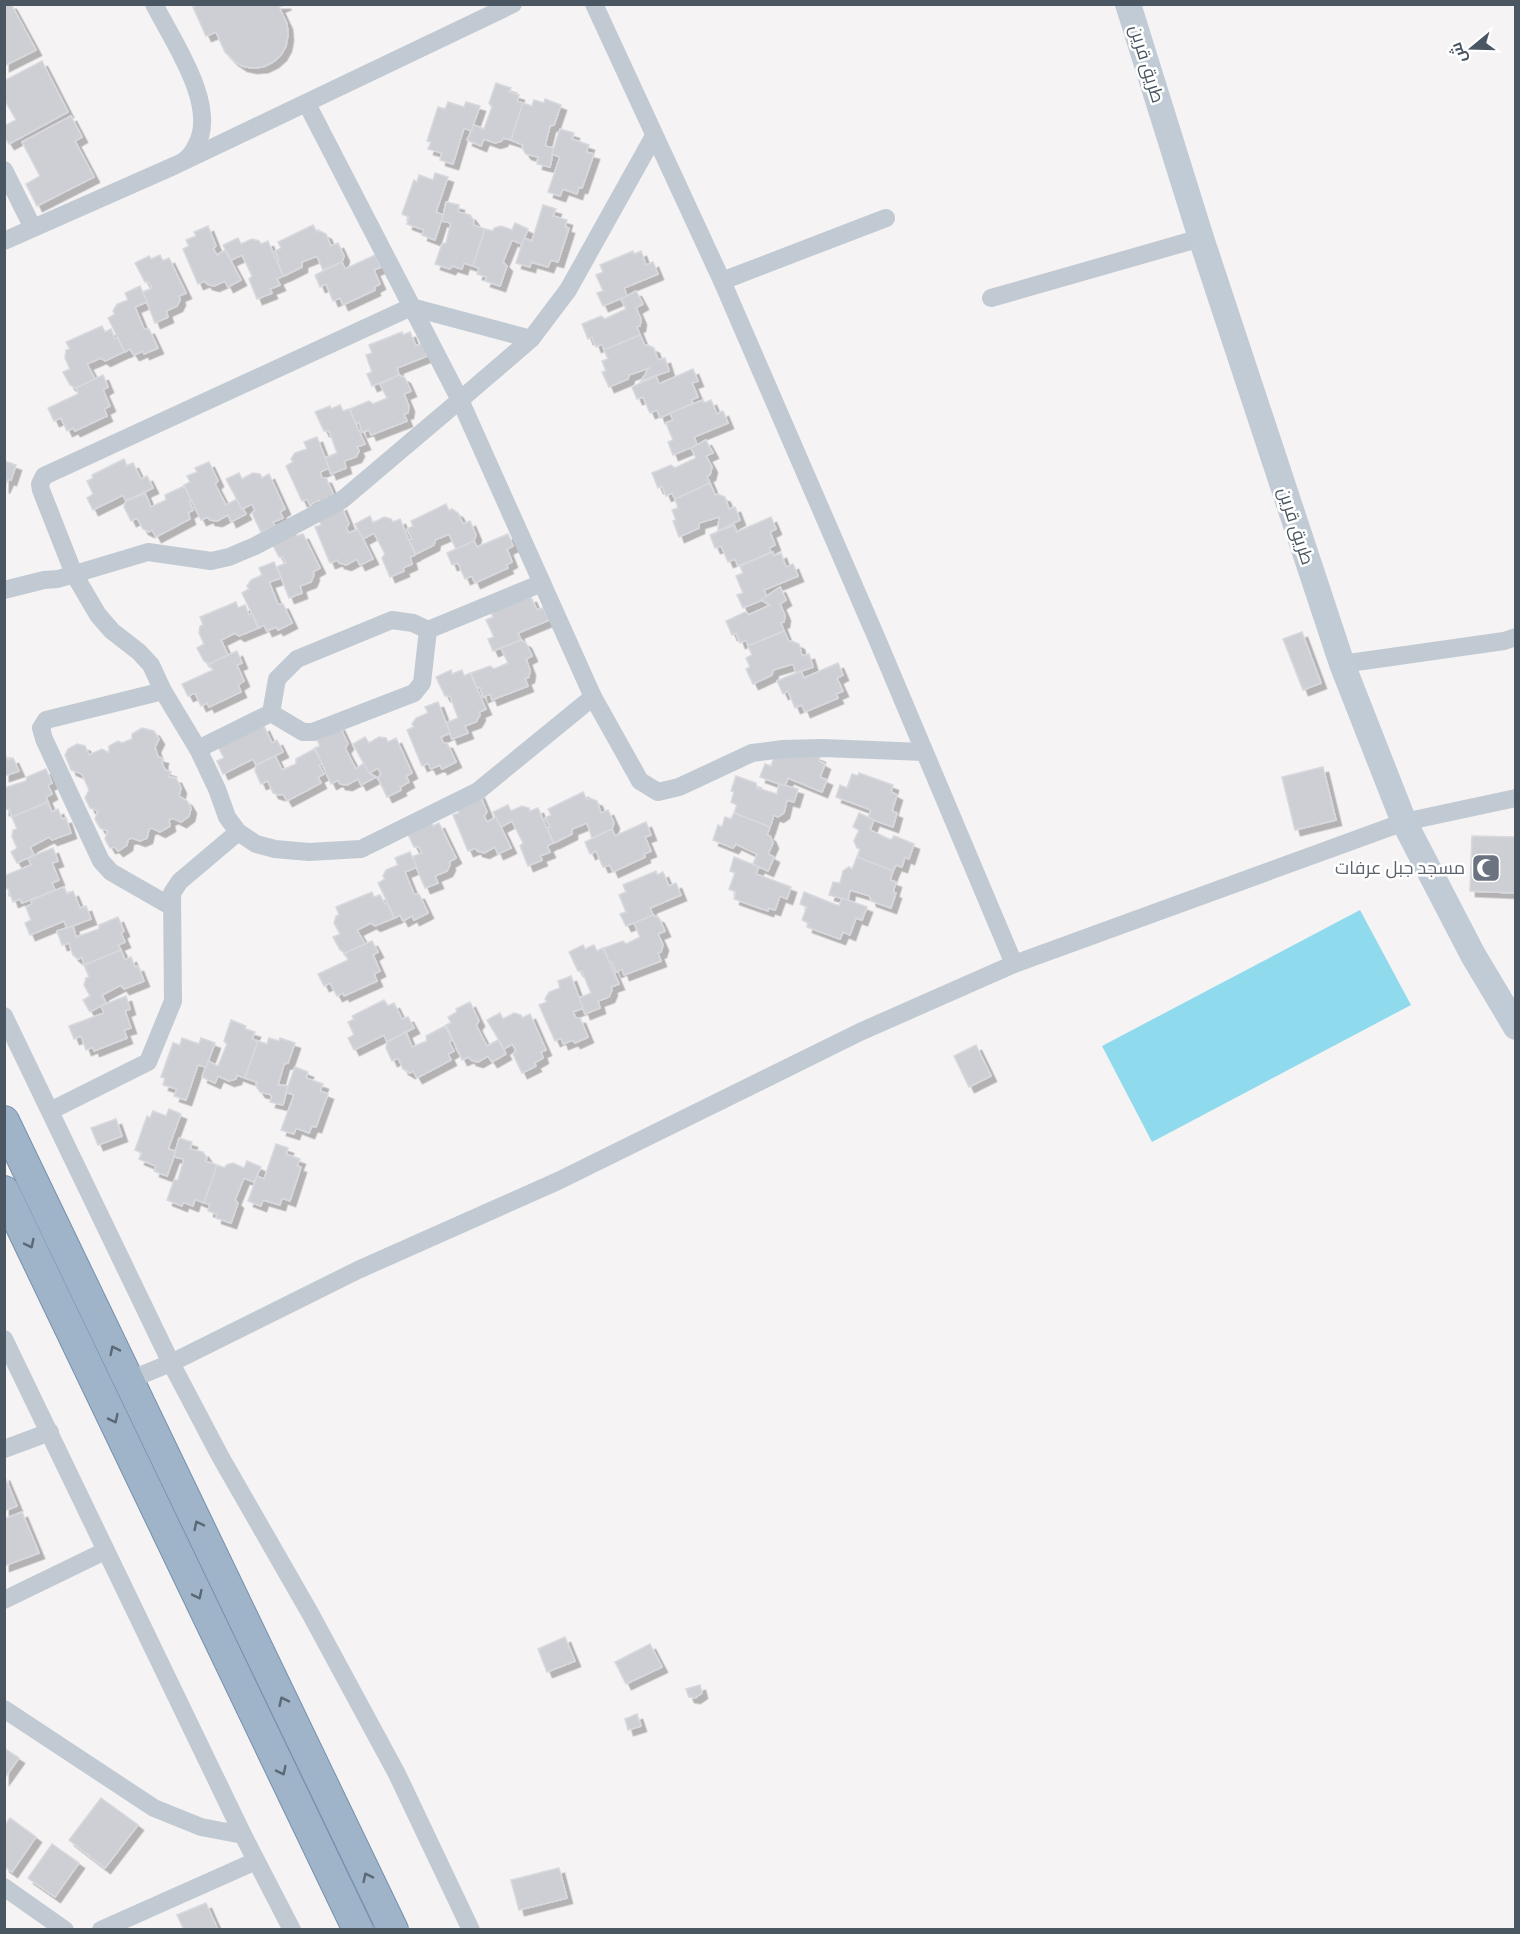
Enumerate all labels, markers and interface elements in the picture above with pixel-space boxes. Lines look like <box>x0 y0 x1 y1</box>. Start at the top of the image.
north arrow <box>1442 18 1502 78</box>
street label: طريق قرين <box>1124 22 1169 106</box>
text: ش <box>1446 40 1471 66</box>
street label: طريق قرين <box>1272 484 1319 568</box>
mosque icon: مسجد جبل عرفات <box>1470 852 1502 884</box>
place label: مسجد جبل عرفات <box>1335 857 1465 879</box>
one-way arrow <box>22 1237 34 1248</box>
one-way arrow <box>110 1345 121 1356</box>
one-way arrow <box>107 1413 118 1424</box>
one-way arrow <box>194 1521 206 1532</box>
one-way arrow <box>191 1589 203 1600</box>
one-way arrow <box>278 1696 290 1707</box>
one-way arrow <box>275 1765 287 1776</box>
one-way arrow <box>363 1872 375 1883</box>

